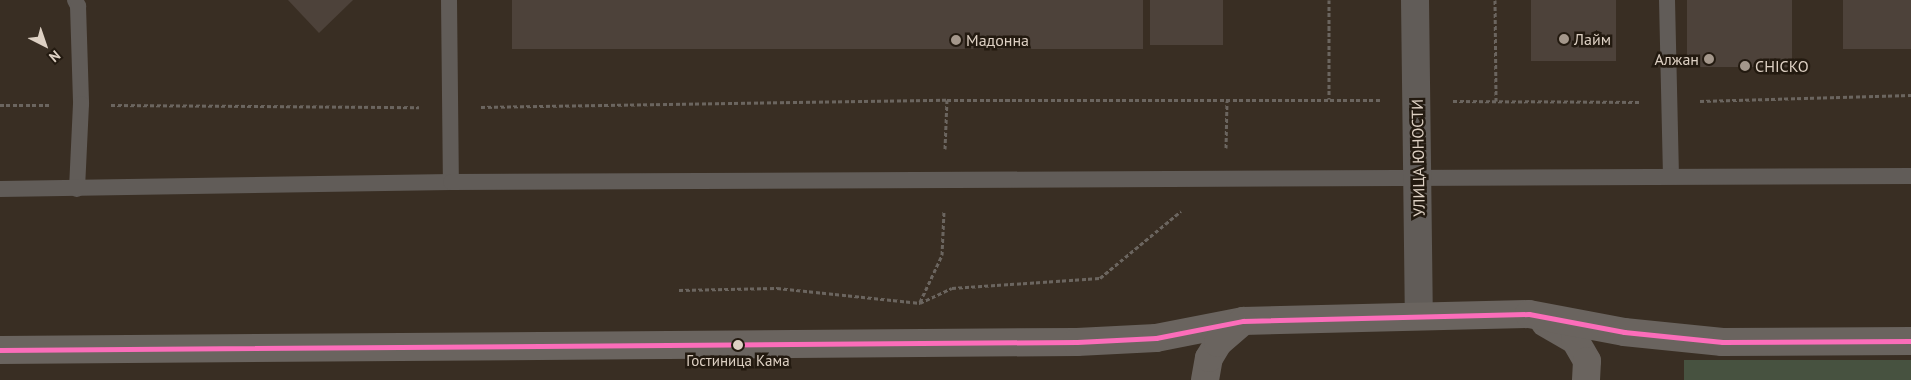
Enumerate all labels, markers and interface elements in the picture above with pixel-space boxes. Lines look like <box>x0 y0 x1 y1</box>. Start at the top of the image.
north arrow <box>20 20 70 70</box>
place label: Лайм <box>1574 29 1611 49</box>
place label: Мадонна <box>966 30 1029 50</box>
marker: Лайм <box>1558 33 1570 45</box>
marker: Мадонна <box>950 34 962 46</box>
text: N <box>45 47 64 66</box>
place label: Алжан <box>1655 49 1699 69</box>
marker: Алжан <box>1703 53 1715 65</box>
place label: CHICKO <box>1755 56 1809 76</box>
marker: CHICKO <box>1739 60 1751 72</box>
street label: УЛИЦА ЮНОСТИ <box>1407 99 1429 217</box>
marker: Гостиница Кама <box>733 340 743 350</box>
place label: Гостиница Кама <box>686 352 790 370</box>

